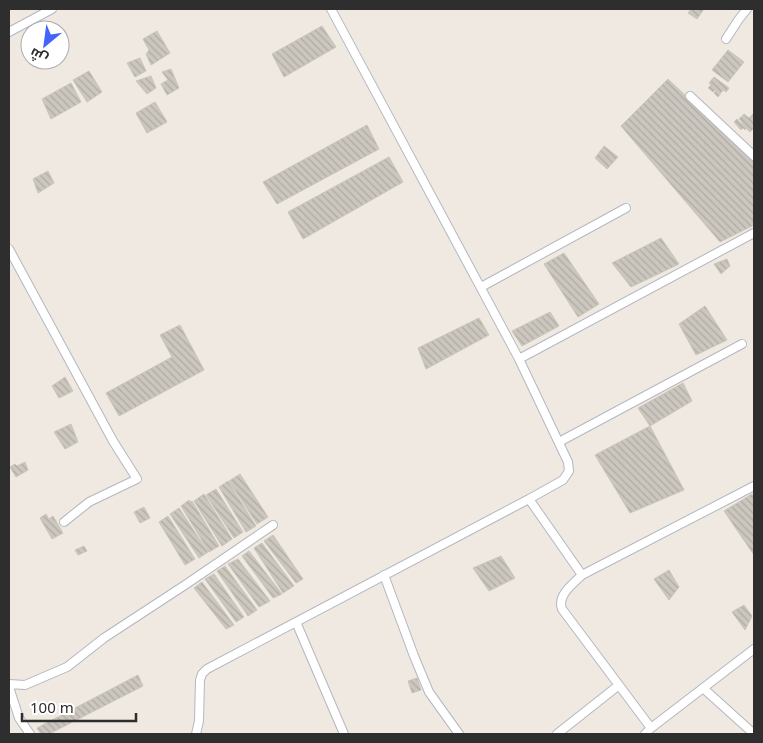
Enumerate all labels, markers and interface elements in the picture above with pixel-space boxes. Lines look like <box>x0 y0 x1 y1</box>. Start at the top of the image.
north arrow <box>20 20 70 70</box>
text: ش <box>26 44 51 69</box>
scale bar <box>22 690 136 722</box>
text: 100 m <box>30 697 74 717</box>

